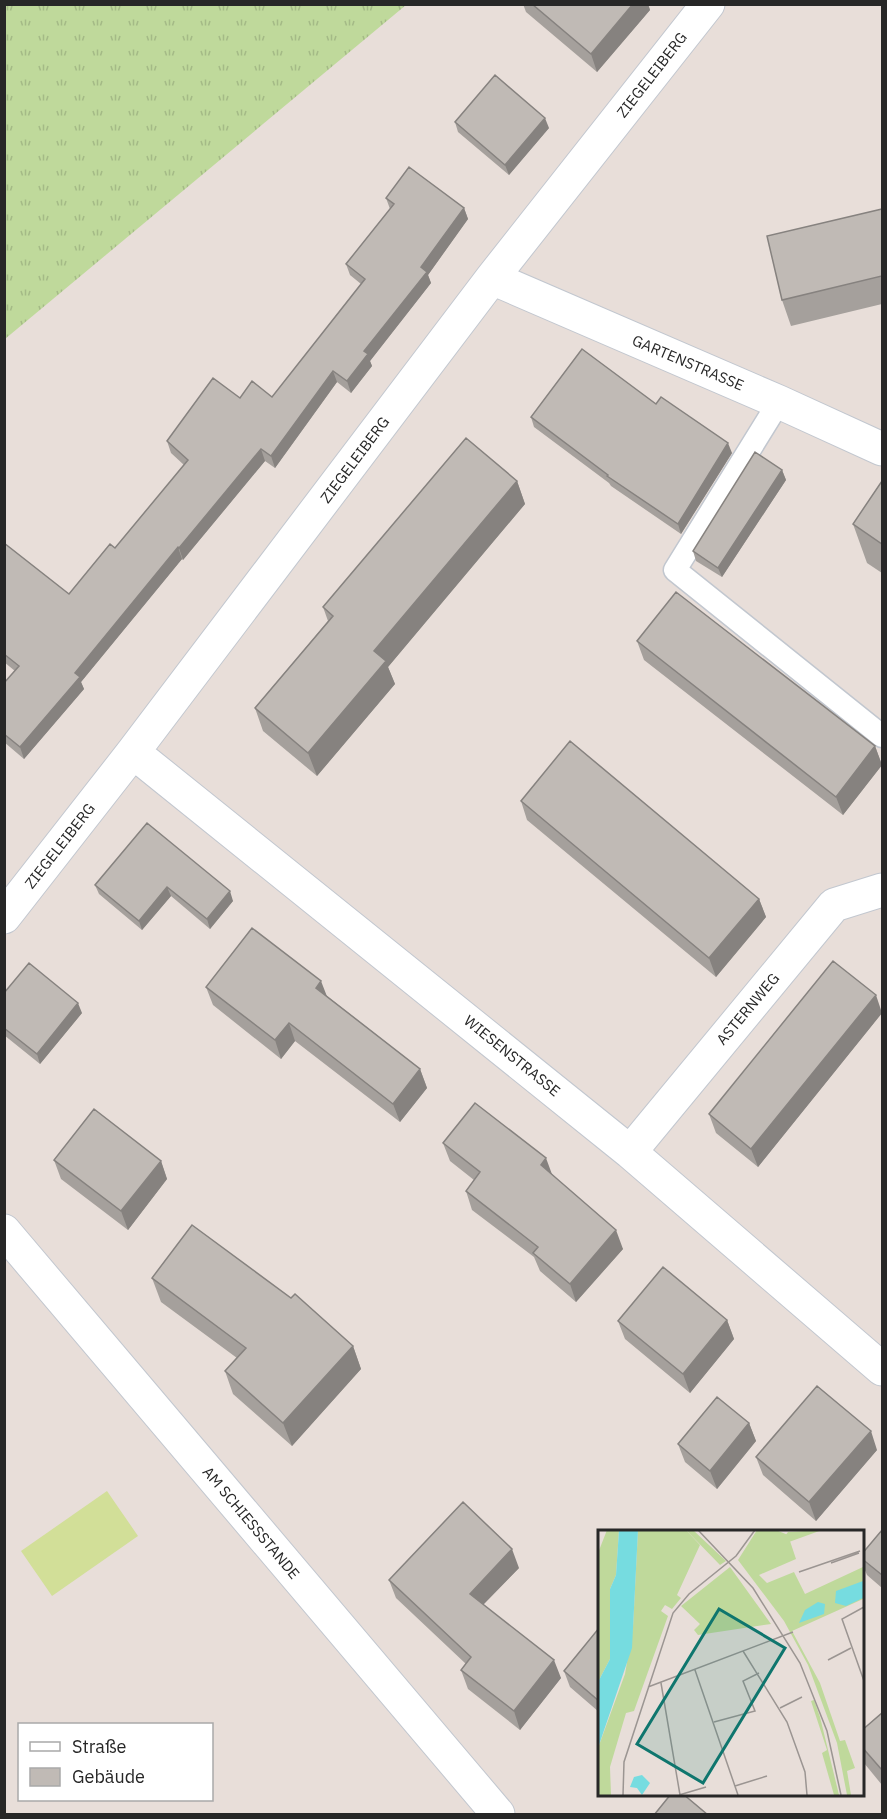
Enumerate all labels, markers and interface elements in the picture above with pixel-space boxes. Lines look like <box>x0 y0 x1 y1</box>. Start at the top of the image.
street label: ZIEGELEIBERG <box>612 28 691 121</box>
street label: GARTENSTRASSE <box>629 330 747 395</box>
street label: ZIEGELEIBERG <box>316 413 393 507</box>
street label: ZIEGELEIBERG <box>20 799 99 892</box>
street label: ASTERNWEG <box>712 969 783 1049</box>
street label: WIESENSTRASSE <box>460 1011 564 1100</box>
street label: AM SCHIESSSTANDE <box>199 1463 304 1583</box>
inset map <box>598 1530 863 1795</box>
legend <box>18 1723 213 1801</box>
text: Straße <box>72 1735 126 1758</box>
text: Gebäude <box>72 1765 145 1788</box>

